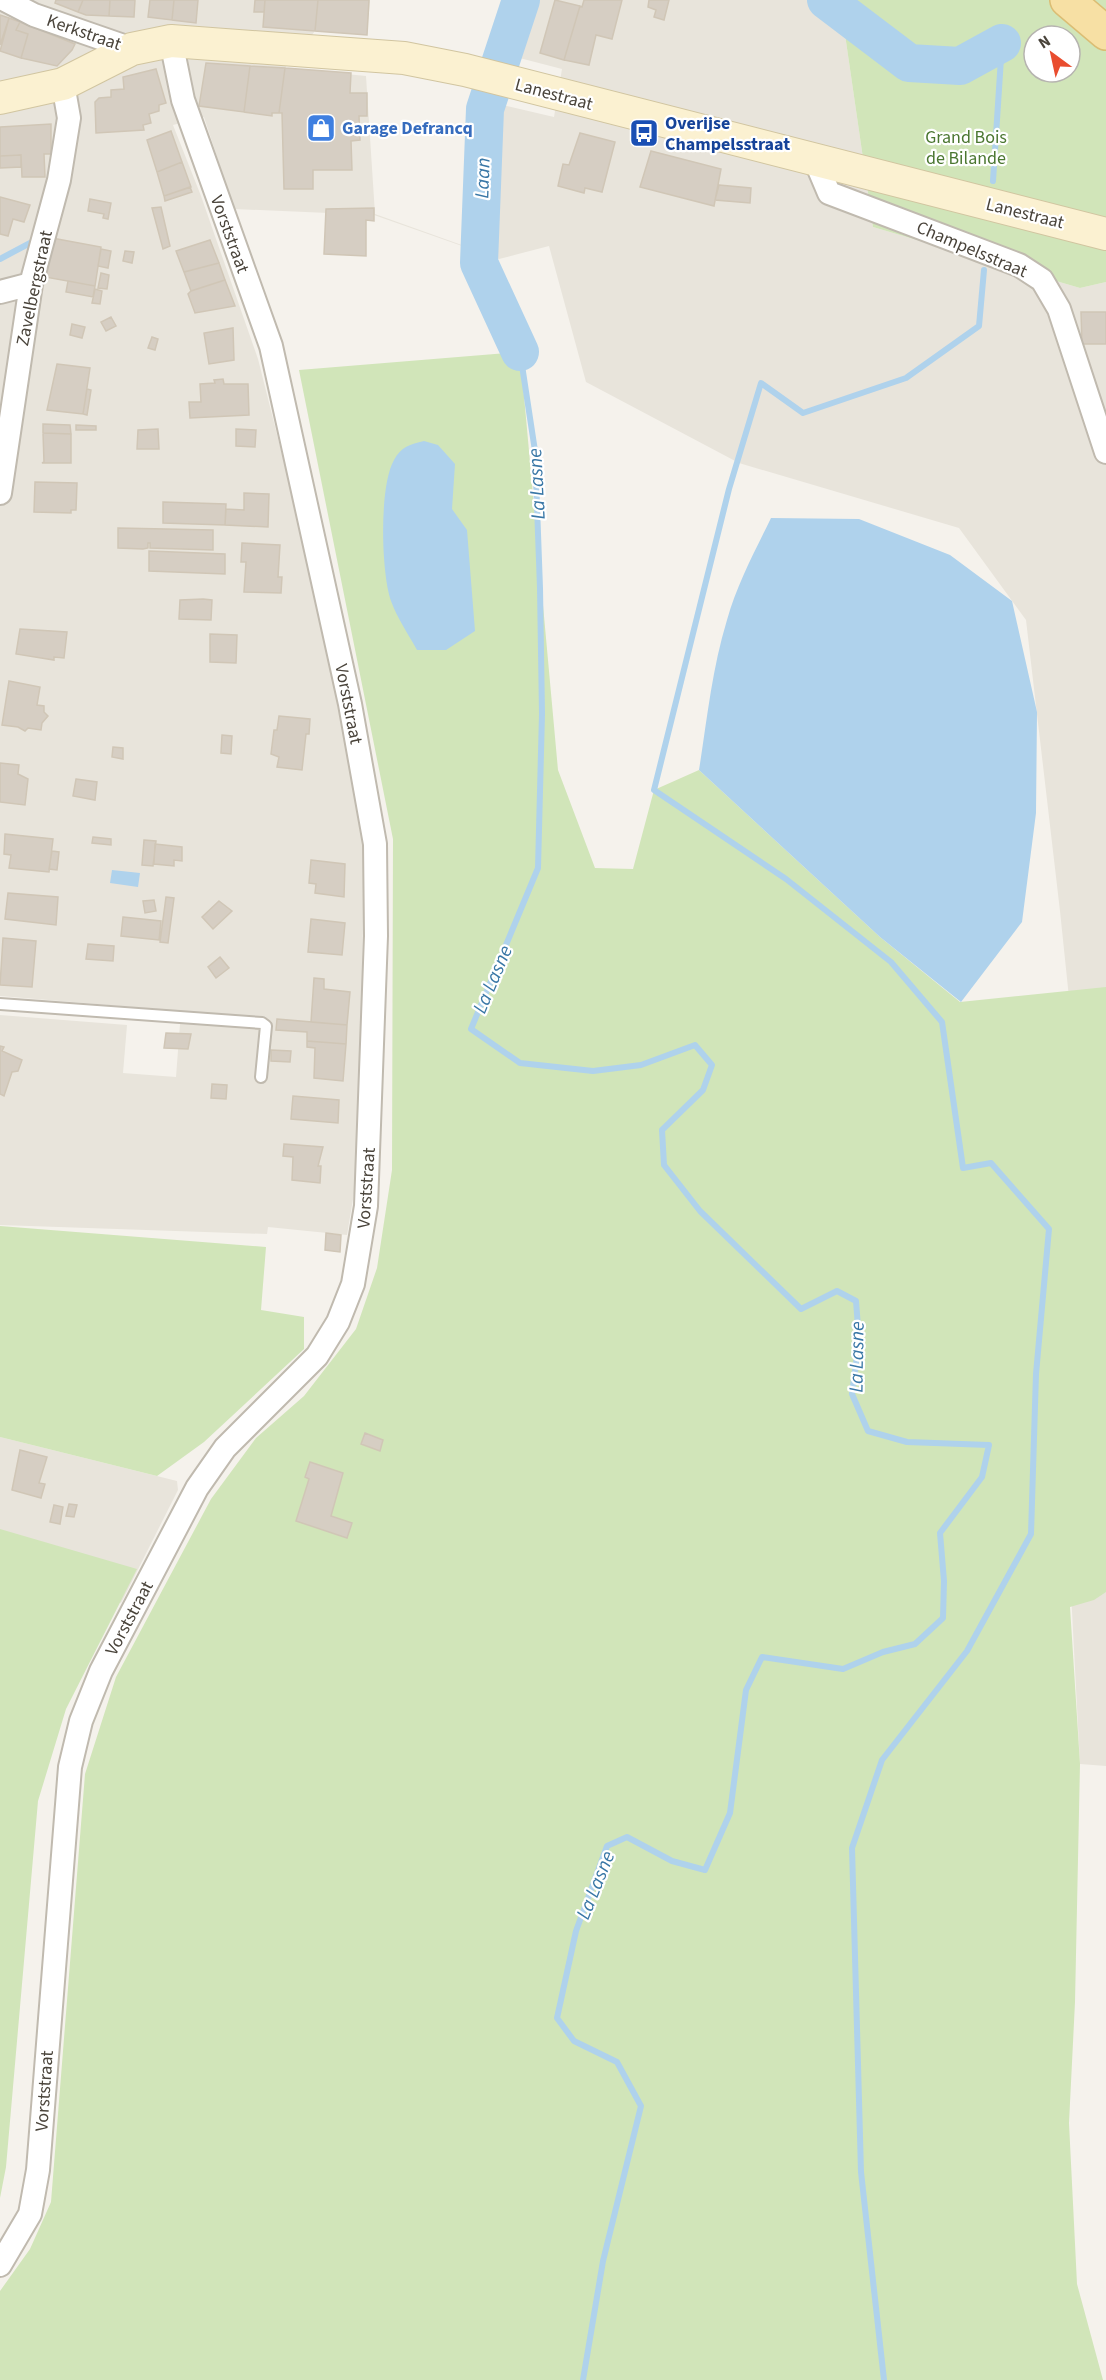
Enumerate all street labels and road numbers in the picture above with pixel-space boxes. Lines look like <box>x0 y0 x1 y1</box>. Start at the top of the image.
street label: Kerkstraat <box>43 8 125 57</box>
street label: Lanestraat <box>512 72 596 117</box>
street label: Vorststraat <box>204 192 255 277</box>
street label: Lanestraat <box>983 192 1067 235</box>
street label: Champelsstraat <box>913 215 1031 284</box>
street label: Zavelbergstraat <box>10 228 59 348</box>
street label: Vorststraat <box>329 662 369 746</box>
street label: Vorststraat <box>351 1147 382 1229</box>
street label: Vorststraat <box>99 1577 160 1660</box>
street label: Vorststraat <box>29 2050 60 2132</box>

